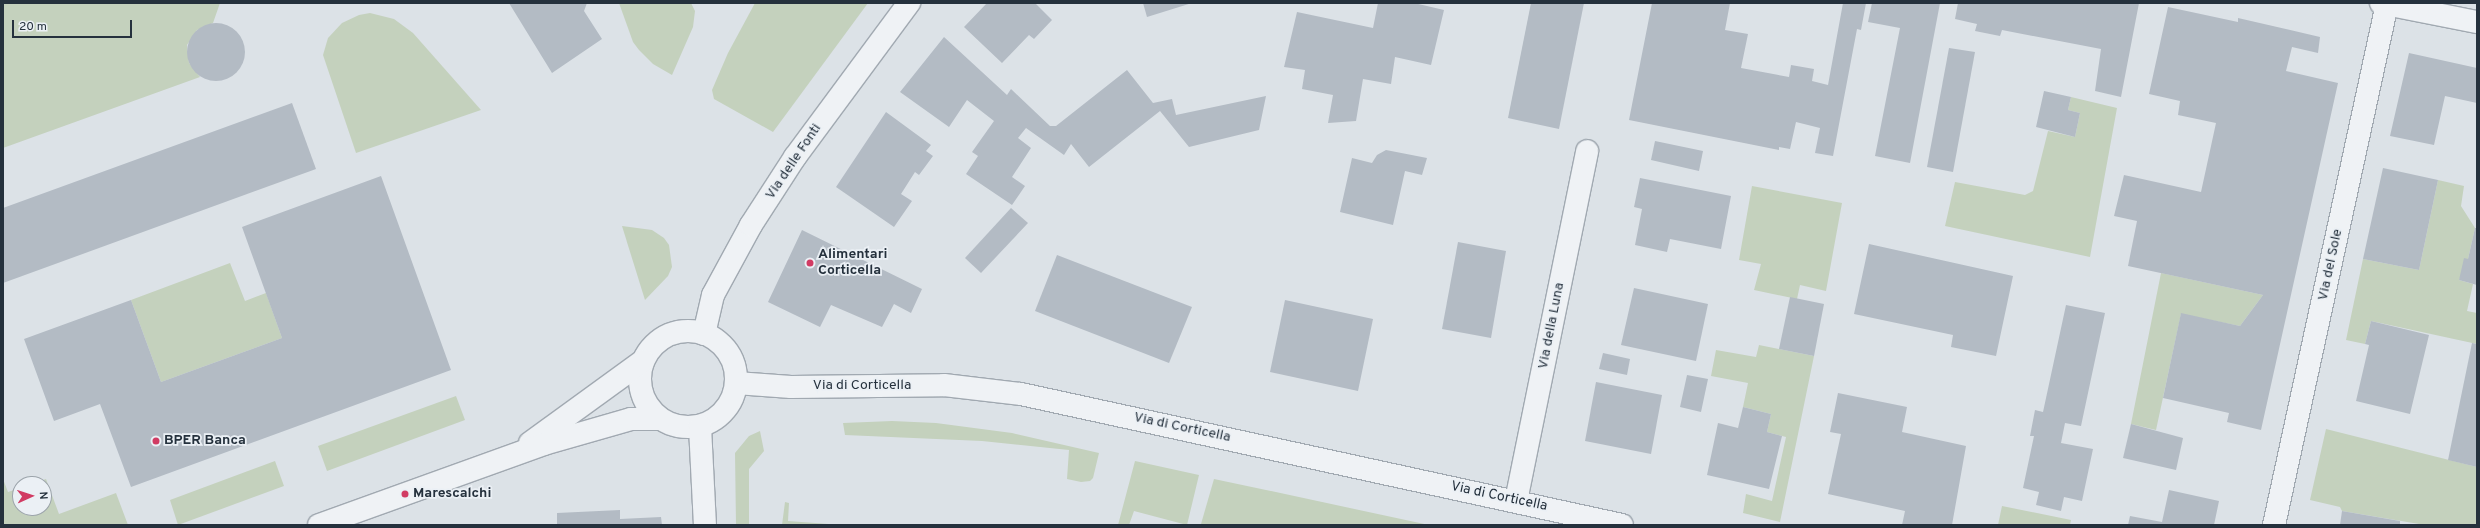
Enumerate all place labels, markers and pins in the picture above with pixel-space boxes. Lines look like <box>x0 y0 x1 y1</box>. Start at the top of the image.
place label: Alimentari Corticella <box>818 247 887 280</box>
marker: Alimentari Corticella <box>805 258 815 268</box>
place label: BPER Banca <box>164 433 246 449</box>
marker: BPER Banca <box>151 436 161 446</box>
place label: Marescalchi <box>413 486 491 502</box>
marker: Marescalchi <box>400 489 410 499</box>

